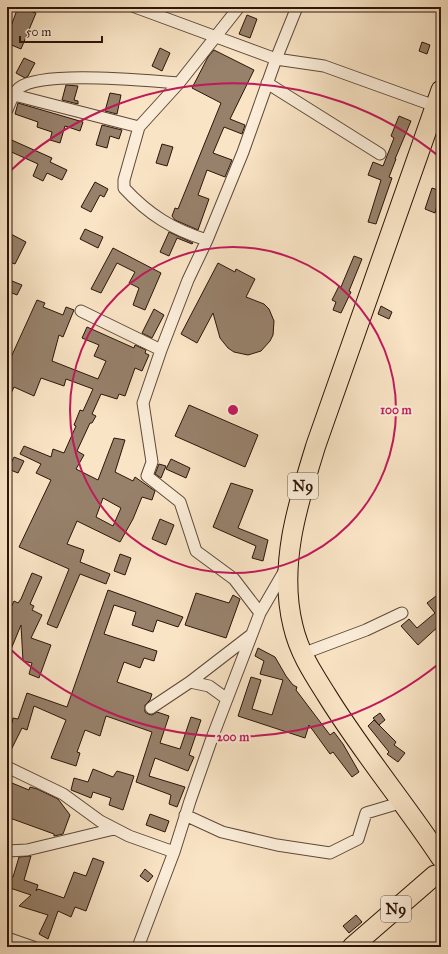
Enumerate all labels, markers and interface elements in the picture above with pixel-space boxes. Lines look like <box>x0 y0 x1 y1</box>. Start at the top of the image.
scale bar <box>20 18 102 44</box>
text: 50 m <box>26 25 51 39</box>
centre of rings <box>226 403 240 417</box>
text: 100 m <box>380 403 413 417</box>
road number: N9 <box>288 473 318 499</box>
text: 200 m <box>217 730 250 744</box>
road number: N9 <box>381 896 411 922</box>

